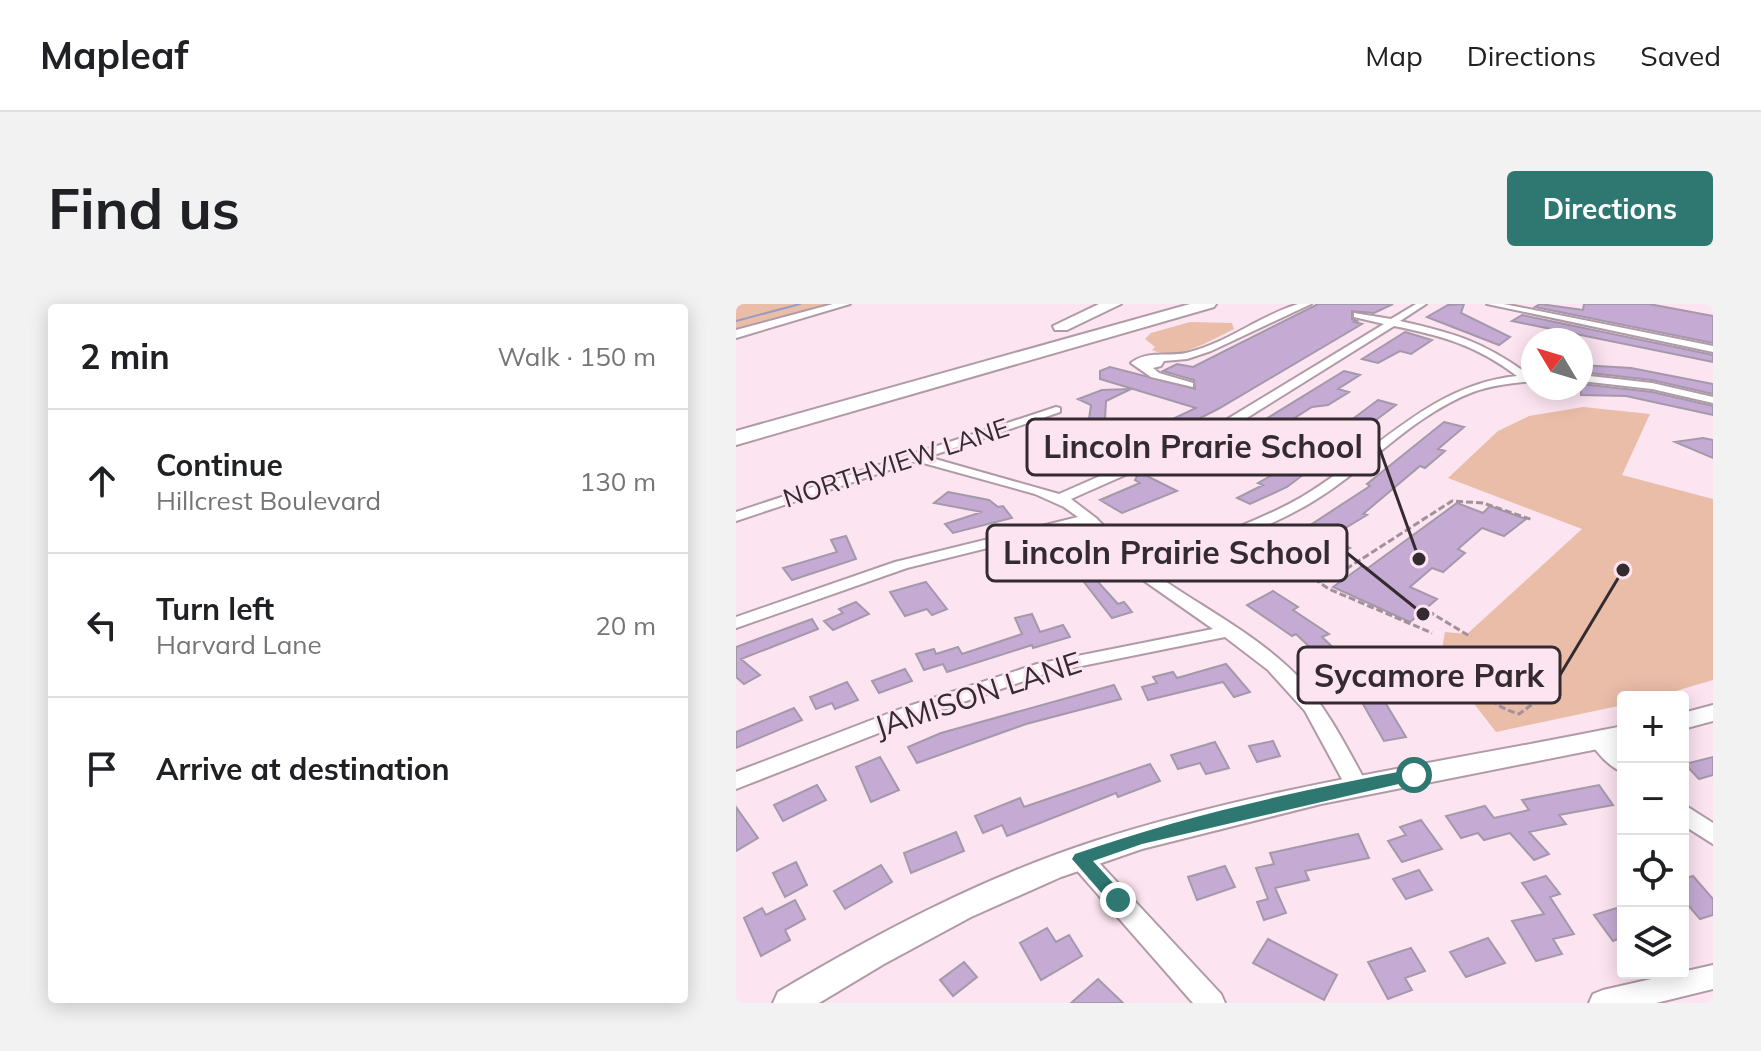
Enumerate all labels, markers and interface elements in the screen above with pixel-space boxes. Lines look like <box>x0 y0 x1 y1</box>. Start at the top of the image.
text: Mapleaf <box>40 31 188 79</box>
text: Map <box>1365 38 1423 73</box>
text: Directions <box>1467 38 1596 73</box>
text: Saved <box>1640 38 1721 73</box>
button: Directions <box>1507 171 1713 246</box>
text: Find us <box>48 173 240 243</box>
north arrow <box>1521 328 1593 400</box>
text: 2 min <box>80 335 170 378</box>
text: Walk · 150 m <box>497 340 656 373</box>
street label: NORTHVIEW LANE <box>779 410 1013 515</box>
callout: Lincoln Prarie School <box>1027 419 1379 475</box>
text: Lincoln Prarie School <box>1043 426 1363 466</box>
text: Continue <box>156 446 283 484</box>
icon: ahead <box>80 459 124 503</box>
text: 130 m <box>580 465 656 498</box>
text: Hillcrest Boulevard <box>156 484 381 517</box>
callout: Lincoln Prairie School <box>987 525 1347 581</box>
text: Lincoln Prairie School <box>1003 532 1331 572</box>
text: Turn left <box>156 590 274 628</box>
icon: left <box>80 603 124 647</box>
text: 20 m <box>595 609 656 642</box>
text: Harvard Lane <box>156 628 322 661</box>
street label: JAMISON LANE <box>869 643 1086 745</box>
callout: Sycamore Park <box>1298 647 1560 703</box>
text: Sycamore Park <box>1314 655 1545 695</box>
map controls <box>1617 691 1689 979</box>
button: + <box>1617 691 1689 763</box>
icon: arrive <box>80 747 124 791</box>
text: Arrive at destination <box>156 750 450 788</box>
route start <box>1396 757 1432 793</box>
button: − <box>1617 763 1689 835</box>
button: locate <box>1617 835 1689 907</box>
route end <box>1100 882 1136 918</box>
button: layers <box>1617 907 1689 979</box>

